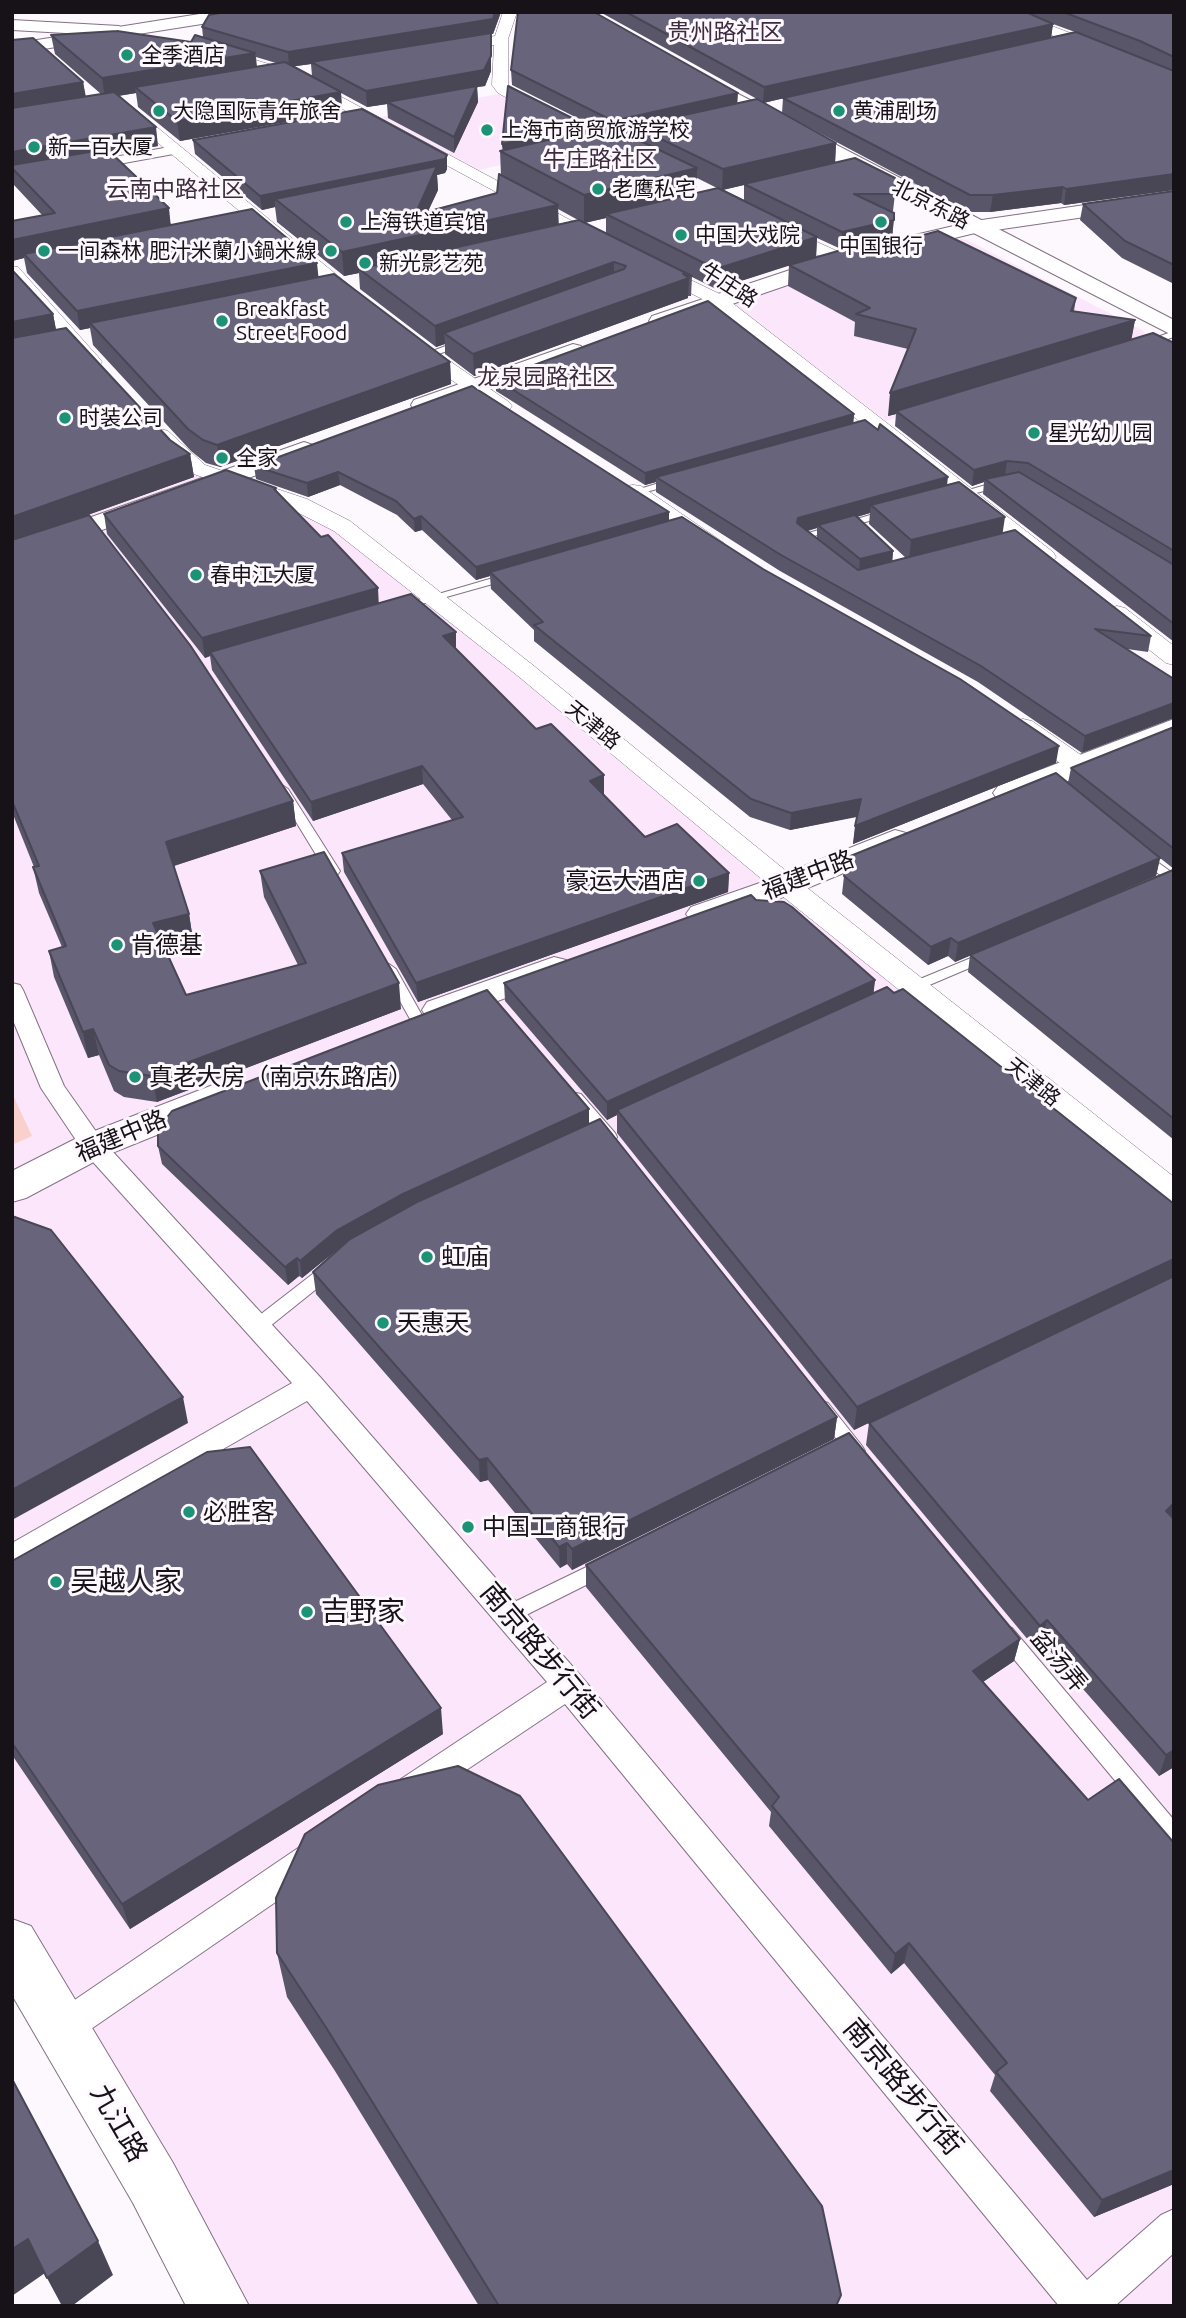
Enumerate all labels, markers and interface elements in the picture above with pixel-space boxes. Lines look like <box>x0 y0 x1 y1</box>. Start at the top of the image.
district label: 贵州路社区 <box>668 18 782 46</box>
place label: 全季酒店 <box>141 42 225 68</box>
marker: 全季酒店 <box>119 47 135 63</box>
place label: 大隐国际青年旅舍 <box>173 98 341 124</box>
place label: 黄浦剧场 <box>853 98 937 124</box>
marker: 大隐国际青年旅舍 <box>151 103 167 119</box>
marker: 黄浦剧场 <box>831 103 847 119</box>
place label: 上海市商贸旅游学校 <box>501 117 690 143</box>
marker: 上海市商贸旅游学校 <box>479 122 495 138</box>
place label: 新一百大厦 <box>48 134 153 160</box>
marker: 新一百大厦 <box>26 139 42 155</box>
district label: 牛庄路社区 <box>543 145 657 173</box>
street label: 北京东路 <box>888 174 974 234</box>
district label: 云南中路社区 <box>106 175 244 203</box>
place label: 老鹰私宅 <box>612 176 696 202</box>
marker: 老鹰私宅 <box>590 181 606 197</box>
place label: 上海铁道宾馆 <box>360 209 486 235</box>
marker: 上海铁道宾馆 <box>338 214 354 230</box>
marker: 中国银行 <box>873 214 889 230</box>
place label: 中国大戏院 <box>695 222 800 248</box>
marker: 中国大戏院 <box>673 227 689 243</box>
place label: 中国银行 <box>839 233 923 259</box>
place label: 一间森林 <box>58 238 142 264</box>
place label: 肥汁米蘭小鍋米線 <box>149 238 317 264</box>
marker: 一间森林 <box>36 243 52 259</box>
marker: 肥汁米蘭小鍋米線 <box>323 243 339 259</box>
place label: 新光影艺苑 <box>379 250 484 276</box>
marker: 新光影艺苑 <box>357 255 373 271</box>
street label: 牛庄路 <box>696 257 762 313</box>
place label: Breakfast Street Food <box>236 296 347 346</box>
marker: Breakfast Street Food <box>214 313 230 329</box>
district label: 龙泉园路社区 <box>477 363 615 391</box>
place label: 时装公司 <box>79 405 163 431</box>
marker: 时装公司 <box>57 410 73 426</box>
place label: 星光幼儿园 <box>1048 420 1153 446</box>
marker: 星光幼儿园 <box>1026 425 1042 441</box>
place label: 全家 <box>236 445 278 471</box>
marker: 全家 <box>214 450 230 466</box>
place label: 春申江大厦 <box>210 562 315 588</box>
marker: 春申江大厦 <box>188 567 204 583</box>
street label: 天津路 <box>561 695 625 755</box>
street label: 福建中路 <box>758 844 858 906</box>
place label: 豪运大酒店 <box>565 867 685 895</box>
marker: 豪运大酒店 <box>691 873 707 889</box>
place label: 肯德基 <box>131 931 203 959</box>
marker: 肯德基 <box>109 937 125 953</box>
street label: 天津路 <box>1001 1052 1065 1112</box>
place label: 真老大房（南京东路店） <box>149 1063 413 1091</box>
marker: 真老大房（南京东路店） <box>127 1069 143 1085</box>
street label: 福建中路 <box>71 1104 171 1168</box>
place label: 虹庙 <box>441 1243 489 1271</box>
marker: 虹庙 <box>419 1249 435 1265</box>
place label: 天惠天 <box>397 1309 469 1337</box>
marker: 天惠天 <box>375 1315 391 1331</box>
place label: 必胜客 <box>203 1498 275 1526</box>
marker: 必胜客 <box>181 1504 197 1520</box>
place label: 中国工商银行 <box>482 1513 626 1541</box>
marker: 中国工商银行 <box>460 1519 476 1535</box>
place label: 吴越人家 <box>70 1565 182 1599</box>
marker: 吴越人家 <box>48 1574 64 1590</box>
street label: 南京路步行街 <box>473 1576 607 1726</box>
place label: 吉野家 <box>321 1595 405 1629</box>
marker: 吉野家 <box>299 1604 315 1620</box>
street label: 盆汤弄 <box>1025 1624 1093 1698</box>
street label: 南京路步行街 <box>836 2012 970 2162</box>
street label: 九江路 <box>83 2078 155 2168</box>

